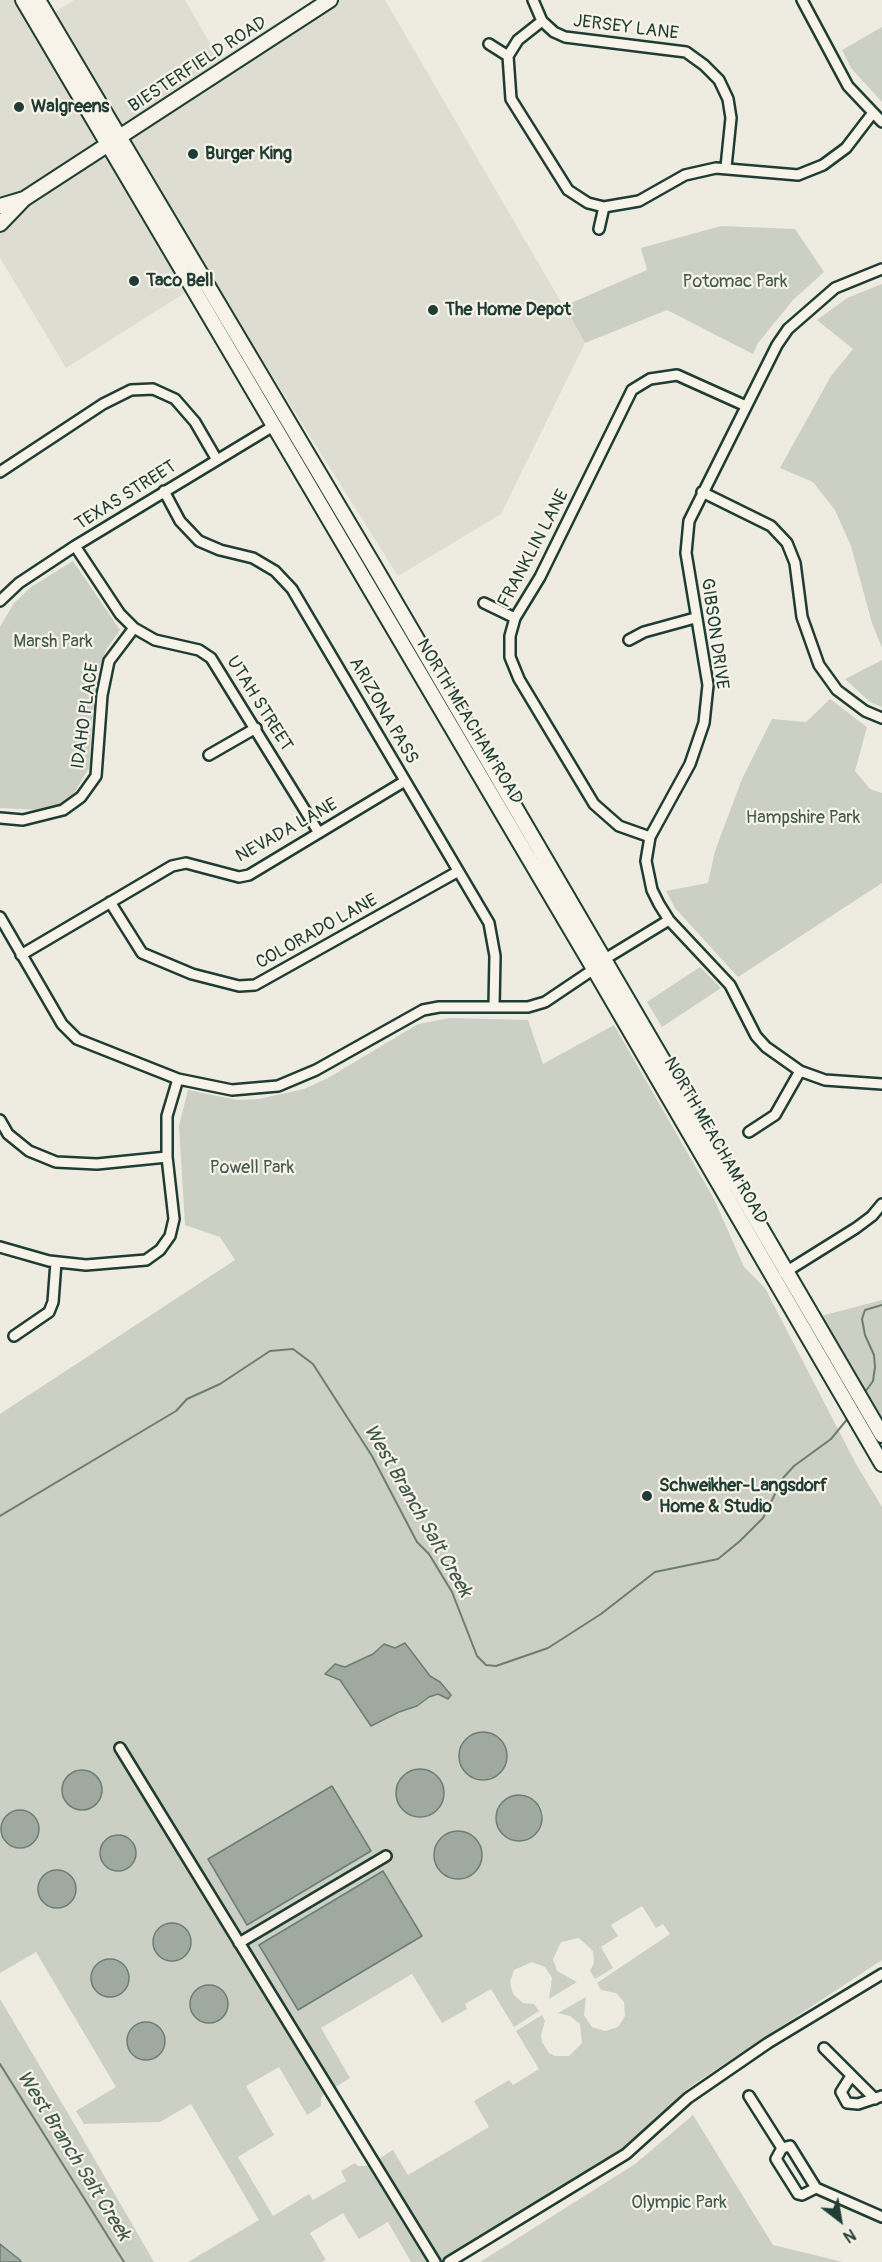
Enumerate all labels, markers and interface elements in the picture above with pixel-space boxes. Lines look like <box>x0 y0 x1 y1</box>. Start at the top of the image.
street label: JERSEY LANE <box>572 11 680 45</box>
street label: BIESTERFIELD ROAD <box>125 12 271 118</box>
place label: Walgreens <box>31 96 109 118</box>
marker: Walgreens <box>12 100 26 114</box>
place label: Burger King <box>205 143 292 165</box>
marker: Burger King <box>186 147 200 161</box>
place label: Taco Bell <box>146 270 214 292</box>
park label: Potomac Park <box>683 271 787 293</box>
marker: Taco Bell <box>127 274 141 288</box>
place label: The Home Depot <box>445 299 571 321</box>
marker: The Home Depot <box>426 303 440 317</box>
street label: TEXAS STREET <box>71 456 181 536</box>
street label: FRANKLIN LANE <box>494 486 574 612</box>
street label: GIBSON DRIVE <box>696 577 732 691</box>
park label: Marsh Park <box>13 631 93 653</box>
street label: NORTH MEACHAM ROAD <box>411 635 527 809</box>
street label: UTAH STREET <box>221 652 297 756</box>
street label: ARIZONA PASS <box>344 654 422 768</box>
street label: IDAHO PLACE <box>68 662 104 770</box>
street label: NEVADA LANE <box>232 794 342 868</box>
park label: Hampshire Park <box>746 807 860 829</box>
street label: COLORADO LANE <box>253 890 381 974</box>
street label: NORTH MEACHAM ROAD <box>658 1054 772 1228</box>
park label: Powell Park <box>210 1157 294 1179</box>
water label: West Branch Salt Creek <box>358 1420 476 1602</box>
place label: Schweikher-Langsdorf Home & Studio <box>659 1475 827 1518</box>
marker: Schweikher-Langsdorf Home & Studio <box>640 1489 654 1503</box>
water label: West Branch Salt Creek <box>11 2067 135 2245</box>
north arrow <box>810 2190 870 2250</box>
park label: Olympic Park <box>631 2192 727 2214</box>
text: N <box>839 2224 859 2247</box>

